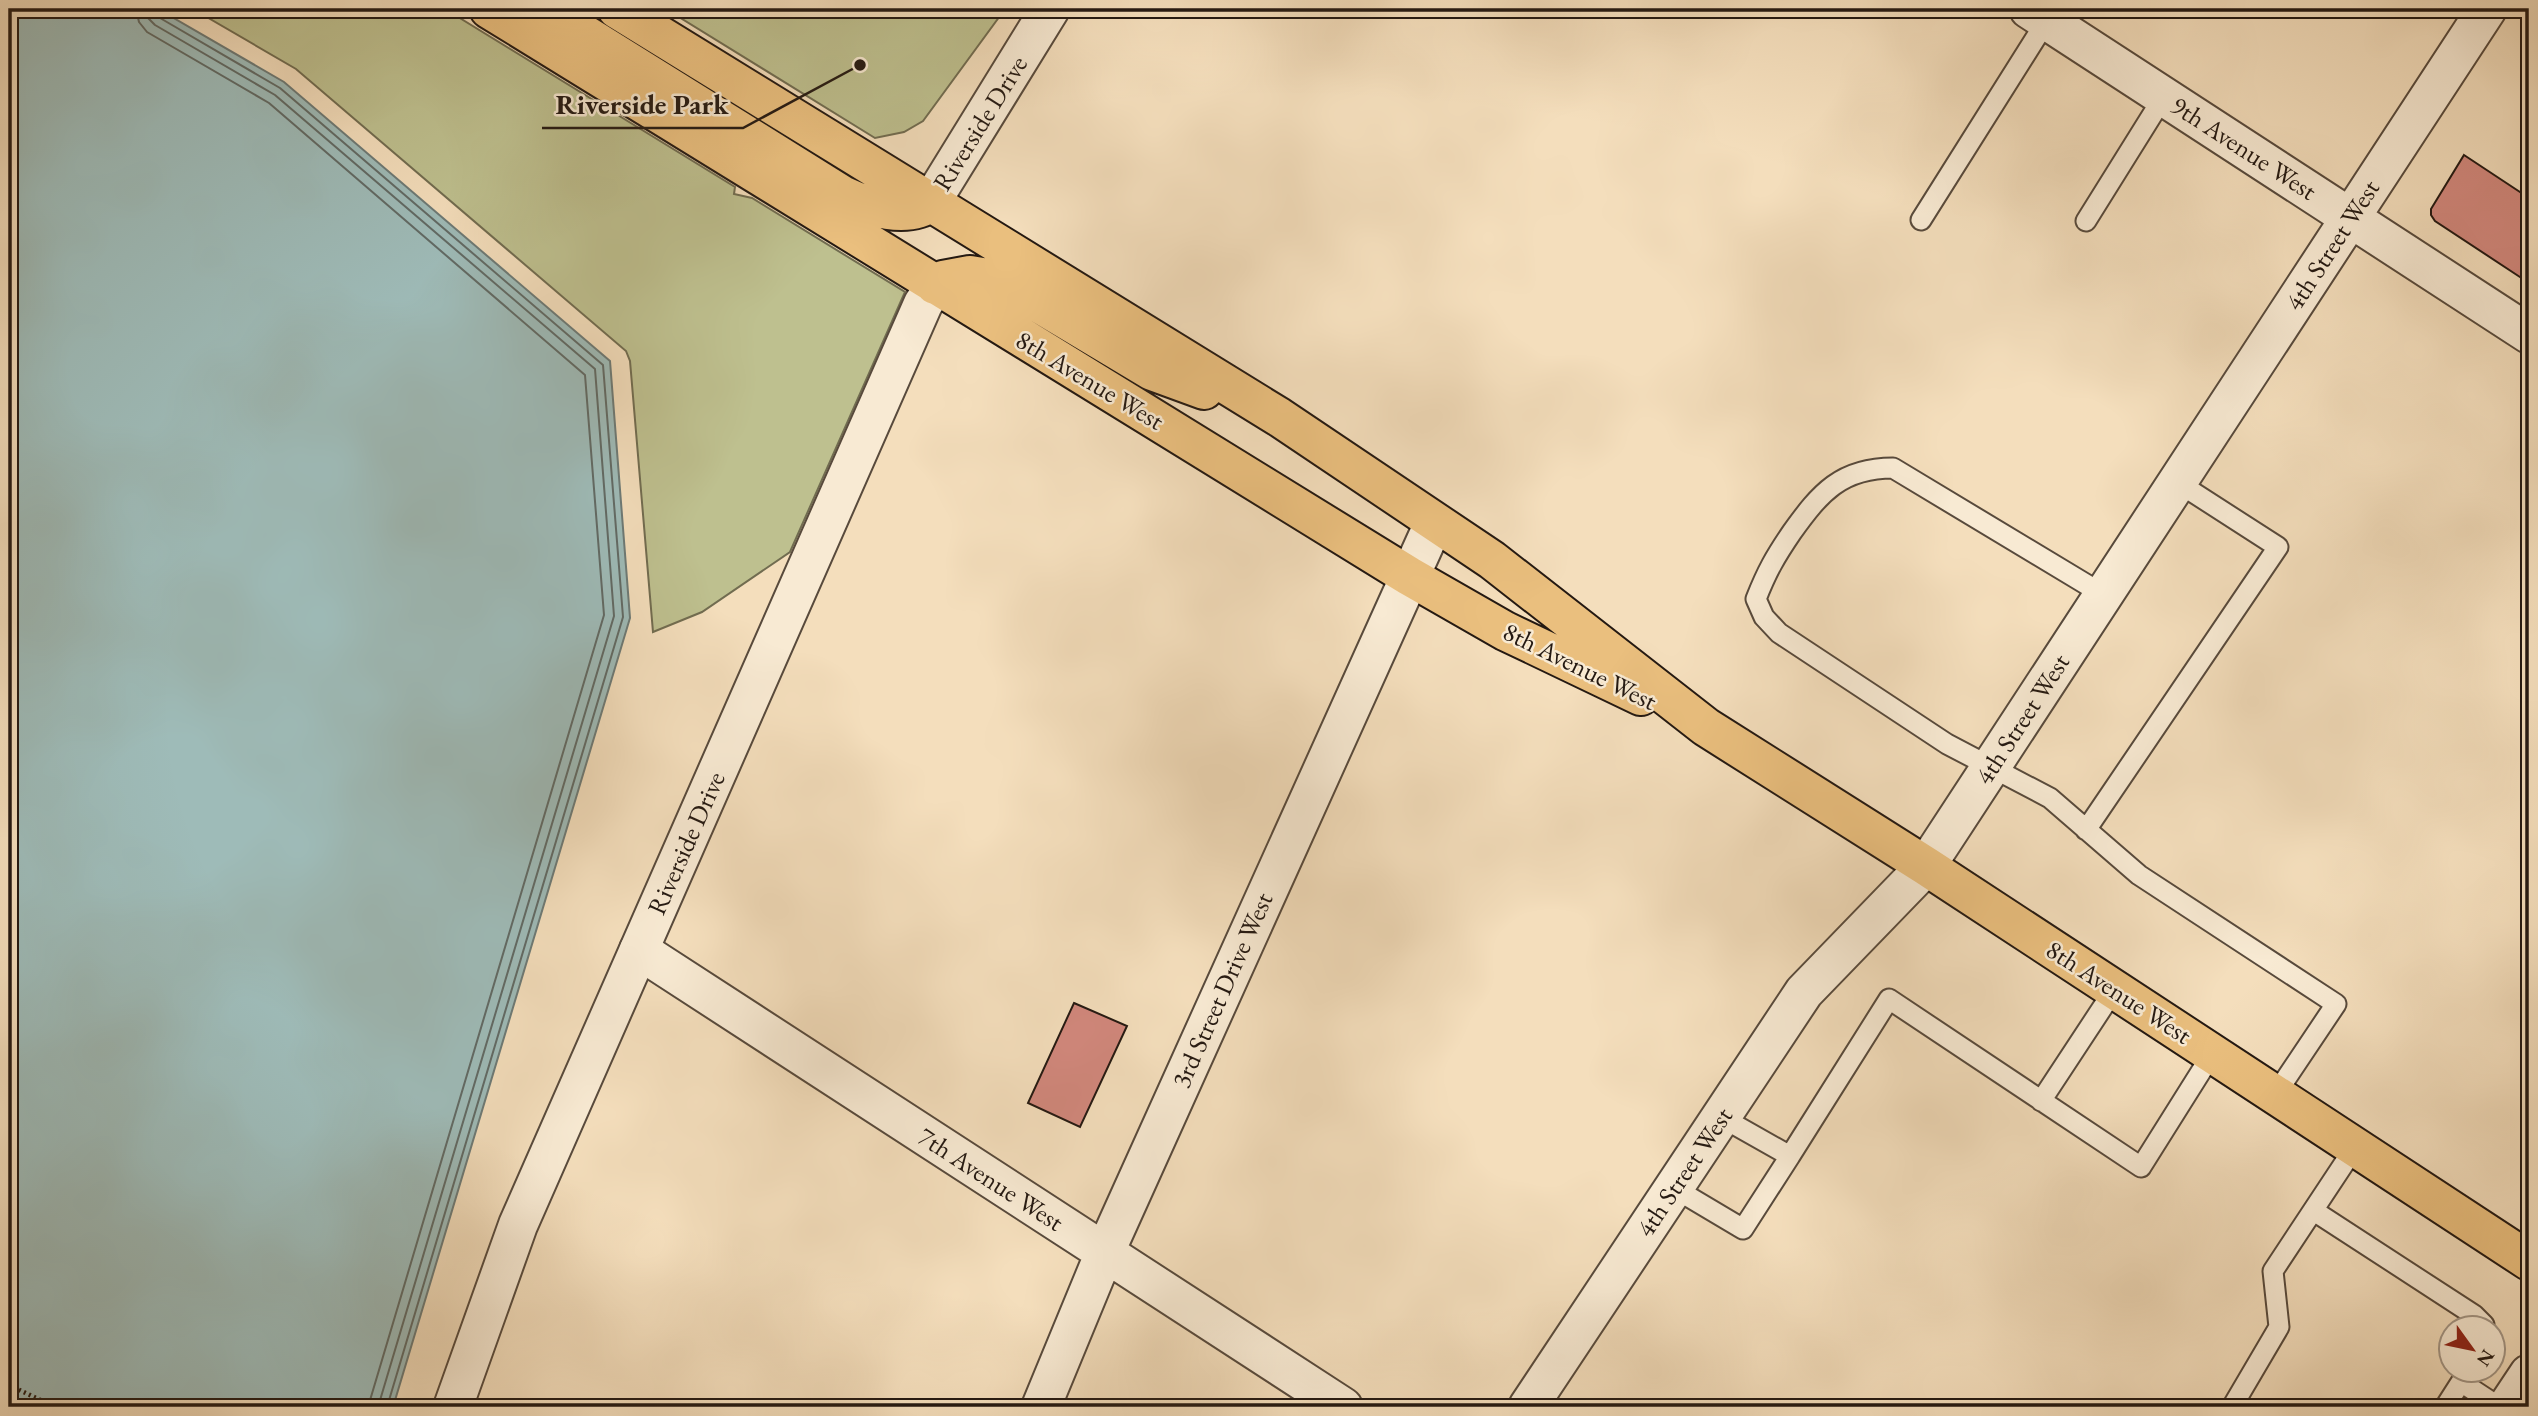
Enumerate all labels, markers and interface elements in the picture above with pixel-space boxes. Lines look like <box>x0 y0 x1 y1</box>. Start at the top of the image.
street label: Riverside Drive <box>925 49 1035 197</box>
callout: Riverside Park <box>542 79 743 128</box>
text: Riverside Park <box>556 86 729 122</box>
street label: 9th Avenue West <box>2165 88 2323 208</box>
street label: 4th Street West <box>2277 173 2387 317</box>
street label: 8th Avenue West <box>1010 322 1170 438</box>
street label: 8th Avenue West <box>1498 614 1662 718</box>
street label: 4th Street West <box>1967 647 2077 791</box>
street label: Riverside Drive <box>639 766 733 920</box>
street label: 3rd Street Drive West <box>1164 887 1280 1093</box>
street label: 8th Avenue West <box>2040 932 2198 1052</box>
street label: 4th Street West <box>1628 1101 1740 1243</box>
street label: 7th Avenue West <box>912 1119 1070 1239</box>
north arrow <box>2436 1314 2506 1384</box>
text: N <box>2471 1345 2501 1372</box>

